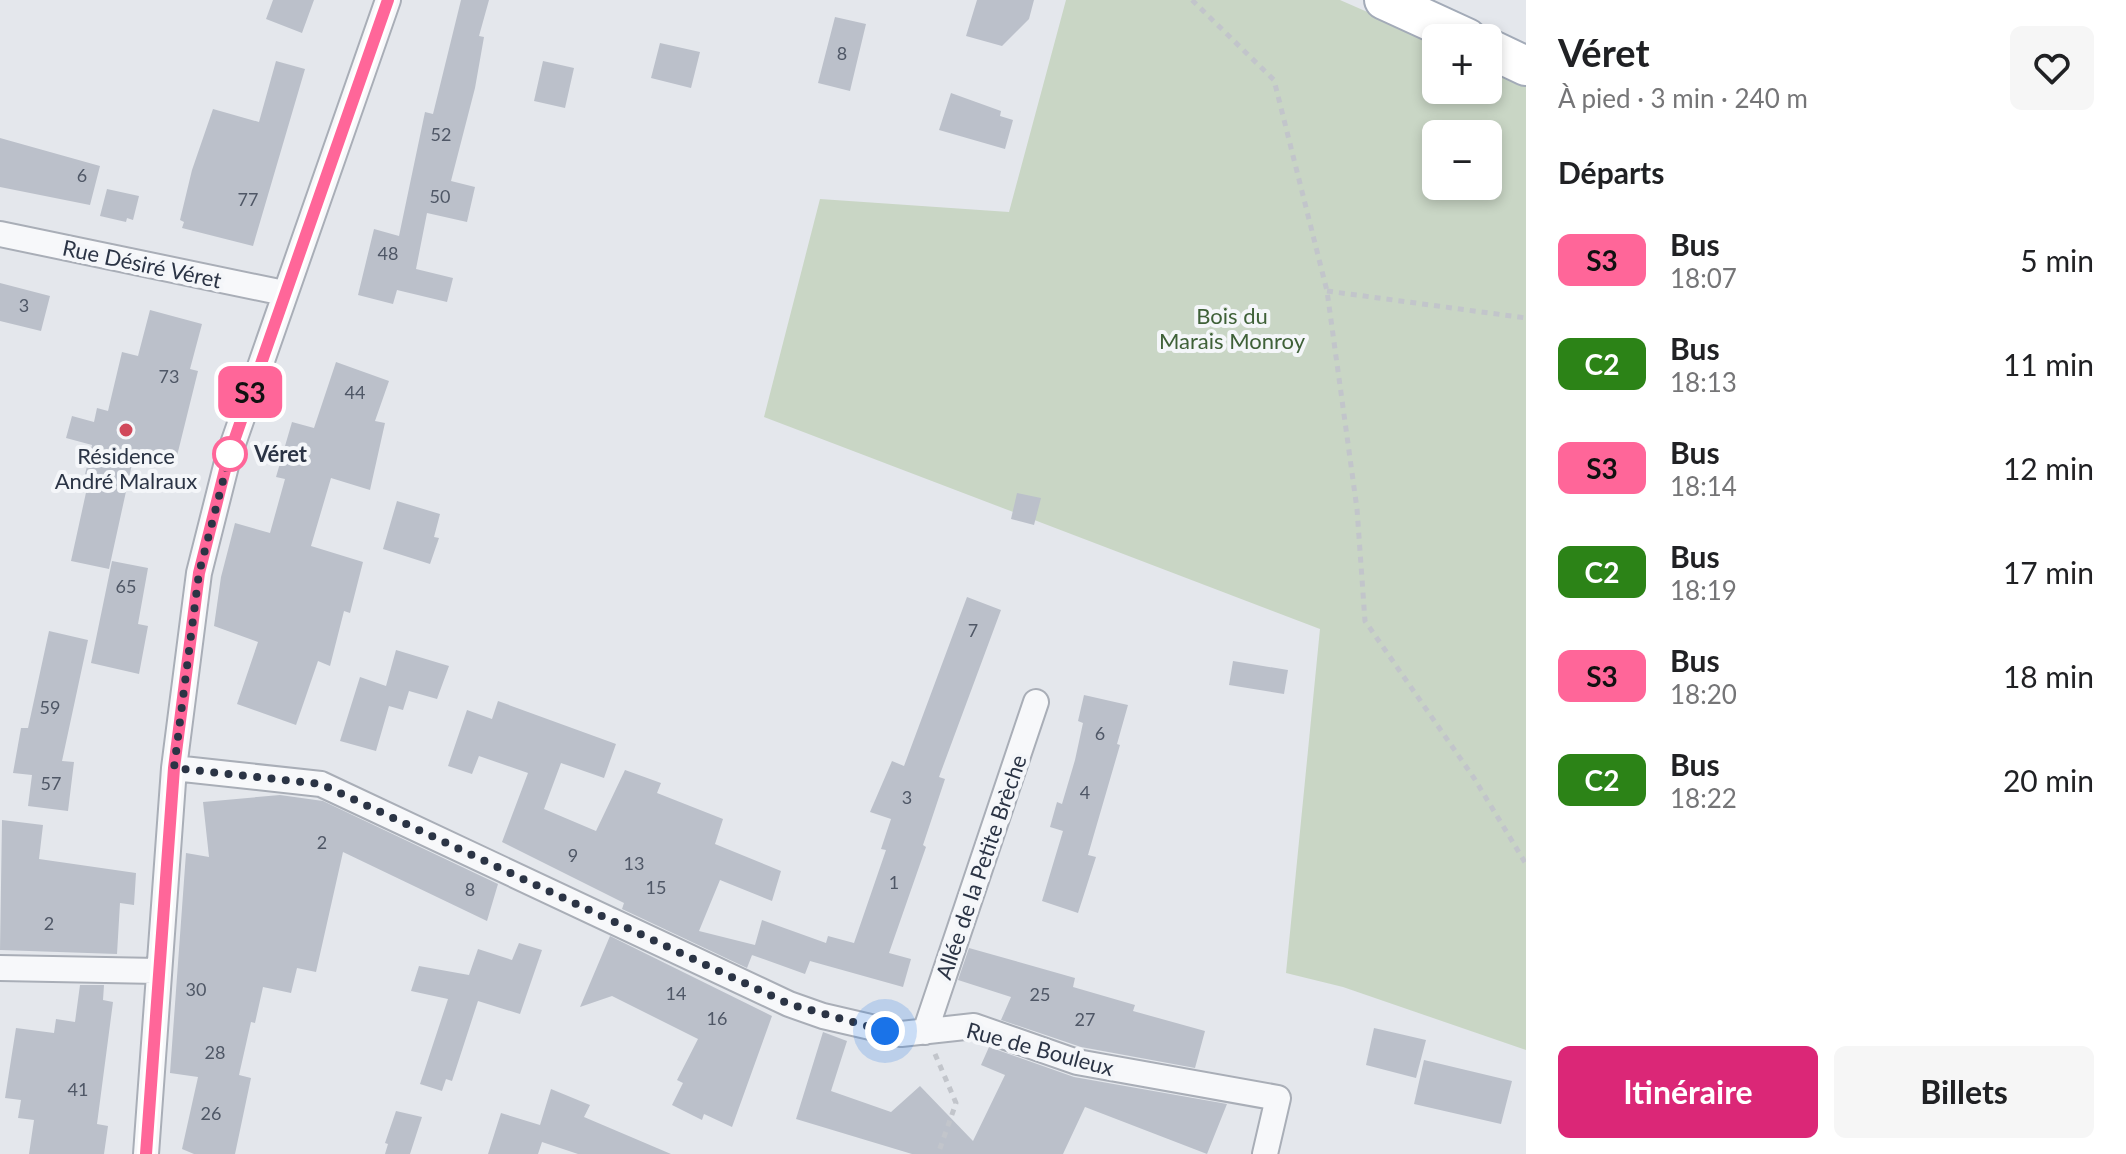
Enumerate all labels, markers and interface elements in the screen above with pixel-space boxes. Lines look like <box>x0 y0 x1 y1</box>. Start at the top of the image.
map controls <box>1422 24 1502 200</box>
button: + <box>1422 24 1502 104</box>
button: heart <box>2010 26 2094 110</box>
text: Véret <box>1558 29 1650 75</box>
house number: 8 <box>837 42 847 64</box>
text: À pied · 3 min · 240 m <box>1558 82 1808 114</box>
button: − <box>1422 120 1502 200</box>
house number: 52 <box>431 123 451 145</box>
text: Départs <box>1558 154 1664 190</box>
house number: 6 <box>77 164 87 186</box>
house number: 50 <box>430 185 450 207</box>
house number: 77 <box>238 188 258 210</box>
text: Bus <box>1670 226 1720 262</box>
street label: Rue Désiré Véret <box>60 233 224 294</box>
house number: 48 <box>378 242 398 264</box>
text: 5 min <box>2020 242 2094 278</box>
text: S3 <box>1586 243 1618 277</box>
text: 18:07 <box>1670 262 1737 294</box>
house number: 3 <box>19 294 29 316</box>
park label: Bois du Marais Monroy <box>1159 302 1306 354</box>
text: Bus <box>1670 330 1720 366</box>
text: 11 min <box>2003 346 2094 382</box>
text: C2 <box>1585 347 1619 381</box>
house number: 73 <box>159 365 179 387</box>
line badge: S3 <box>214 366 286 418</box>
text: 18:13 <box>1670 366 1737 398</box>
text: S3 <box>234 375 266 409</box>
house number: 44 <box>345 381 365 403</box>
marker: Résidence André Malraux <box>117 421 135 439</box>
text: Bus <box>1670 434 1720 470</box>
marker: Véret <box>213 437 247 471</box>
place label: Véret <box>253 440 308 467</box>
place label: Résidence André Malraux <box>55 442 197 494</box>
text: 12 min <box>2003 450 2094 486</box>
text: S3 <box>1586 451 1618 485</box>
text: 18:14 <box>1670 470 1737 502</box>
text: Bus <box>1670 538 1720 574</box>
text: 17 min <box>2003 554 2094 590</box>
text: C2 <box>1585 555 1619 589</box>
text: 18:19 <box>1670 574 1737 606</box>
house number: 65 <box>116 575 136 597</box>
house number: 7 <box>968 619 978 641</box>
text: Bus <box>1670 642 1720 678</box>
text: 18 min <box>2003 658 2094 694</box>
text: S3 <box>1586 659 1618 693</box>
text: 18:20 <box>1670 678 1737 710</box>
house number: 59 <box>40 696 60 718</box>
house number: 6 <box>1095 722 1105 744</box>
text: Bus <box>1670 746 1720 782</box>
street label: Allée de la Petite Brèche <box>929 751 1032 983</box>
text: 20 min <box>2003 762 2094 798</box>
text: C2 <box>1585 763 1619 797</box>
house number: 57 <box>41 772 61 794</box>
house number: 4 <box>1080 781 1090 803</box>
text: 18:22 <box>1670 782 1737 814</box>
house number: 3 <box>902 786 912 808</box>
house number: 2 <box>317 831 327 853</box>
house number: 9 <box>568 844 578 866</box>
house number: 13 <box>624 852 644 874</box>
house number: 1 <box>889 871 899 893</box>
house number: 15 <box>646 876 666 898</box>
house number: 8 <box>465 878 475 900</box>
house number: 2 <box>44 912 54 934</box>
house number: 30 <box>186 978 206 1000</box>
house number: 14 <box>666 982 686 1004</box>
house number: 25 <box>1030 983 1050 1005</box>
house number: 16 <box>707 1007 727 1029</box>
house number: 27 <box>1075 1008 1095 1030</box>
your location <box>865 1011 905 1051</box>
street label: Rue de Bouleux <box>964 1016 1117 1081</box>
house number: 28 <box>205 1041 225 1063</box>
button: Itinéraire <box>1558 1046 1818 1138</box>
button: Billets <box>1834 1046 2094 1138</box>
house number: 41 <box>68 1078 88 1100</box>
house number: 26 <box>201 1102 221 1124</box>

